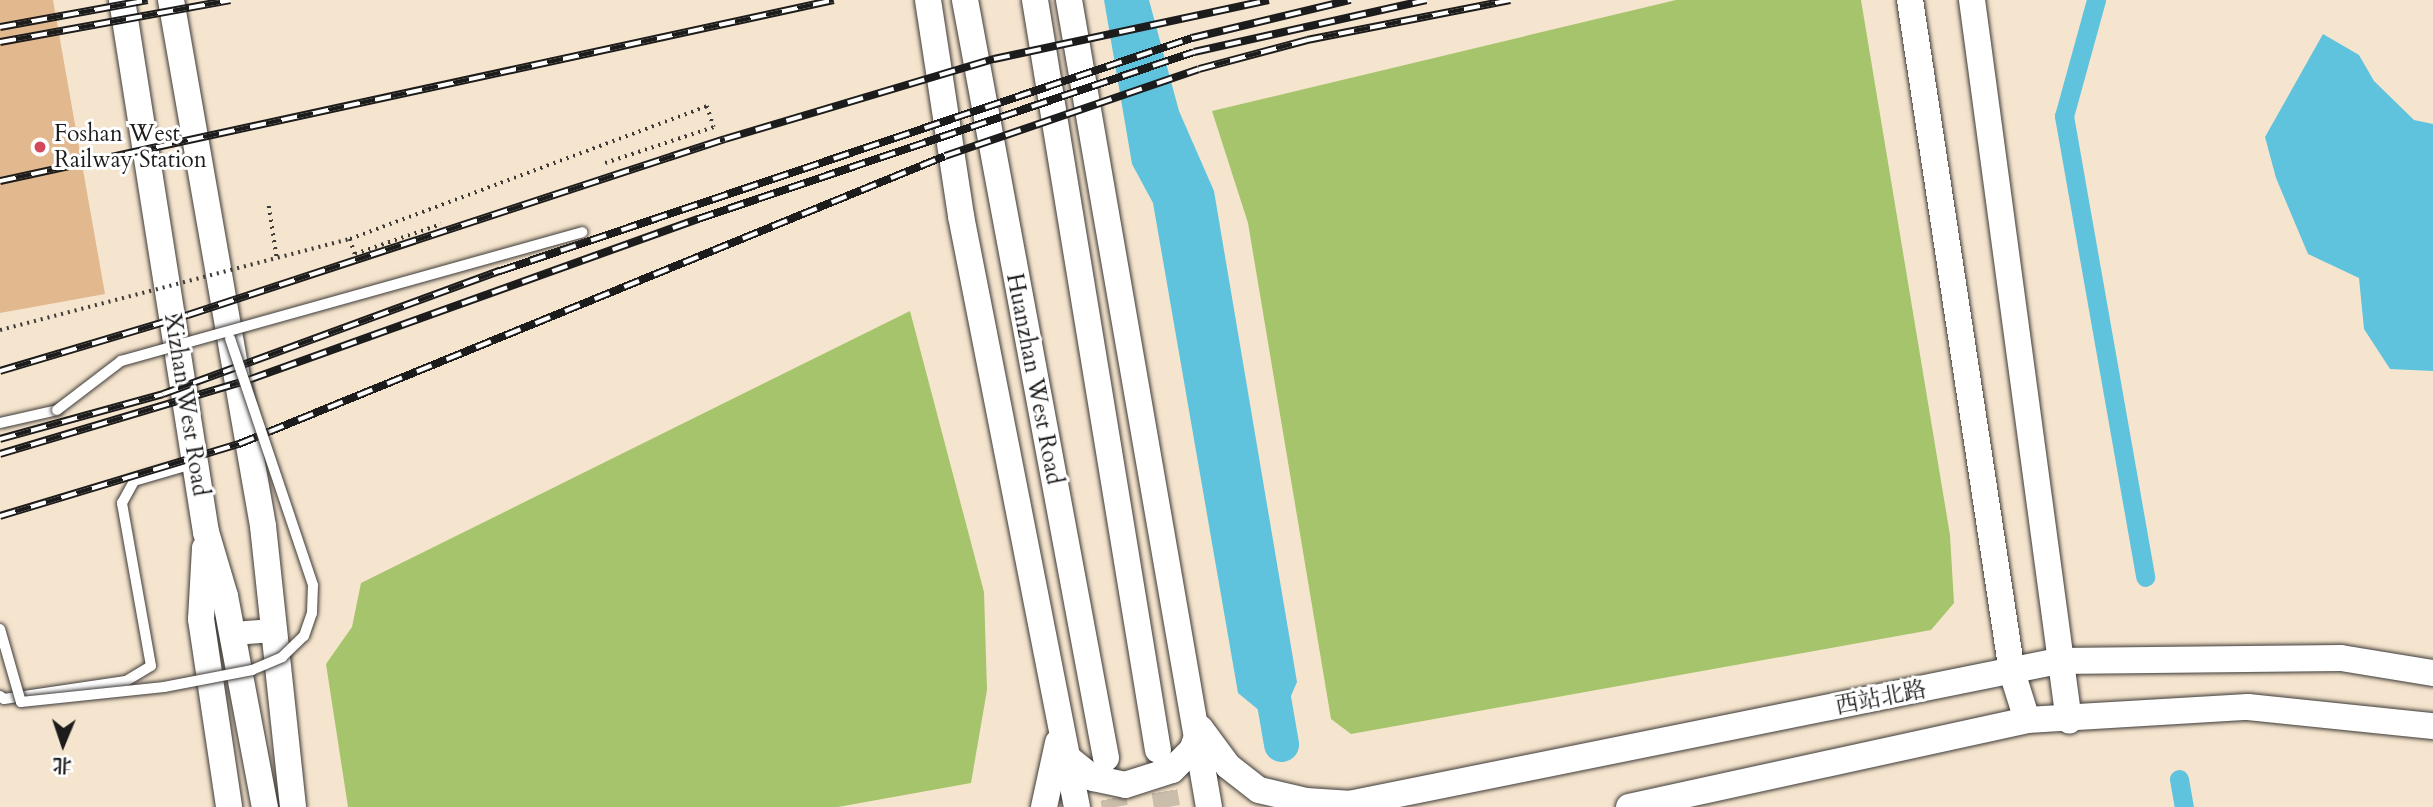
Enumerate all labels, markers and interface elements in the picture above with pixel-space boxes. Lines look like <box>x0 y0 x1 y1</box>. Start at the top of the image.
place label: Foshan West Railway Station <box>54 120 207 174</box>
marker: Foshan West Railway Station <box>32 139 48 155</box>
street label: Huanzhan West Road <box>1000 271 1068 487</box>
street label: Xizhan West Road <box>158 312 214 498</box>
street label: 西站北路 <box>1833 676 1929 720</box>
north arrow <box>28 709 98 779</box>
text: 北 <box>52 752 72 778</box>

